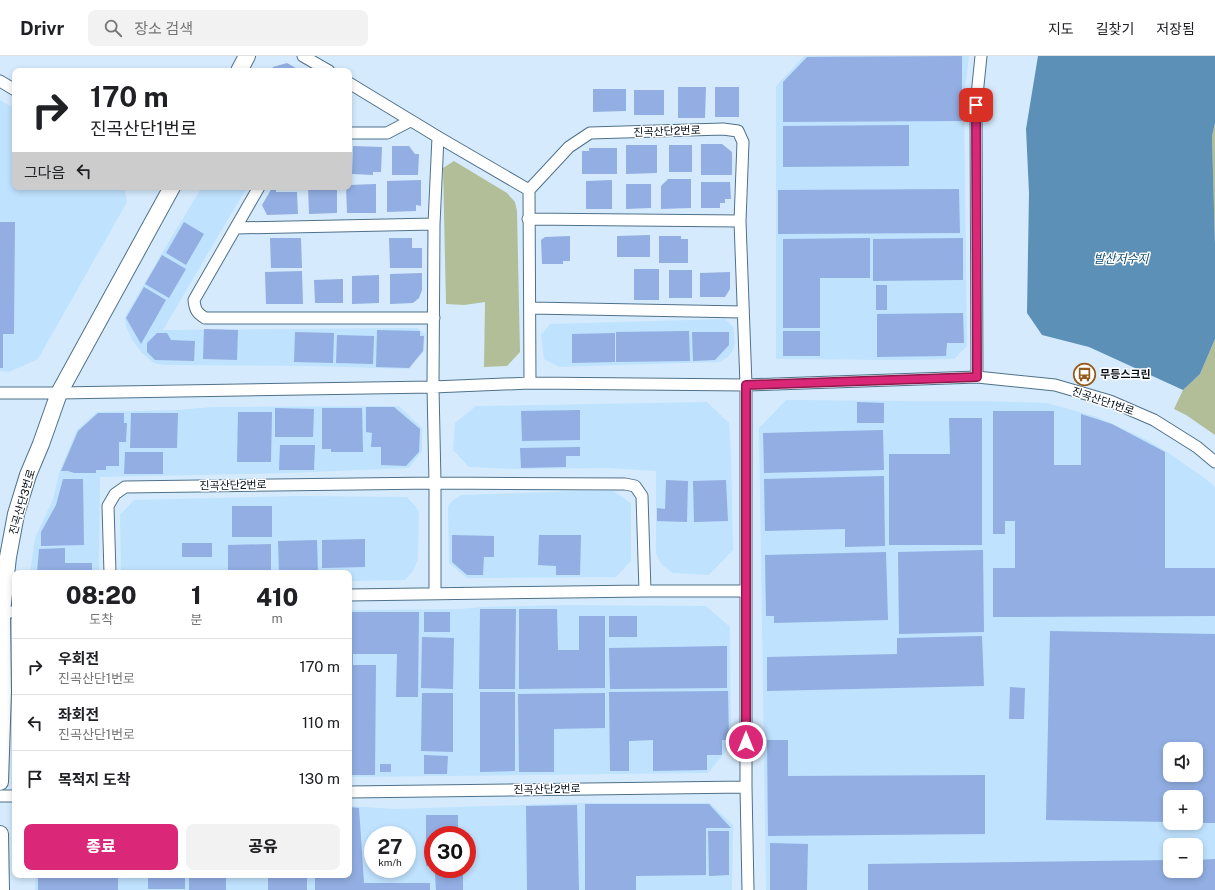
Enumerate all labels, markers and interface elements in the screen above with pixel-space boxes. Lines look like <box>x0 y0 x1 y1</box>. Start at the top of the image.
search box <box>88 10 368 46</box>
text: Drivr <box>20 17 64 39</box>
icon: search <box>102 17 124 39</box>
text: 장소 검색 <box>134 20 193 37</box>
text: 지도 <box>1048 21 1074 37</box>
text: 길찾기 <box>1096 21 1134 37</box>
text: 저장됨 <box>1156 21 1195 37</box>
text: 170 m <box>90 80 169 113</box>
icon: right <box>24 84 76 136</box>
pin <box>959 88 993 122</box>
icon: arrive <box>965 94 987 116</box>
text: 진곡산단1번로 <box>90 118 197 139</box>
street label: 진곡산단2번로 <box>633 124 701 138</box>
icon: left <box>73 160 95 182</box>
text: 그다음 <box>24 164 65 181</box>
water label: 발산저수지 <box>1093 252 1150 266</box>
bus stop icon: 무등스크린 <box>1071 361 1097 387</box>
place label: 무등스크린 <box>1100 368 1151 380</box>
street label: 진곡산단1번로 <box>1070 385 1136 417</box>
street label: 진곡산단3번로 <box>7 468 37 536</box>
street label: 진곡산단2번로 <box>199 478 267 492</box>
text: 08:20 <box>66 581 137 609</box>
text: 1 <box>191 581 202 609</box>
text: 410 <box>256 583 298 611</box>
text: m <box>272 611 283 626</box>
text: 도착 <box>89 612 113 627</box>
text: 분 <box>190 612 202 627</box>
text: 우회전 <box>58 650 99 667</box>
icon: right <box>24 656 46 678</box>
text: 170 m <box>299 658 340 675</box>
text: 진곡산단1번로 <box>58 671 135 686</box>
text: 좌회전 <box>58 706 99 723</box>
icon: left <box>24 712 46 734</box>
text: 110 m <box>302 714 340 731</box>
position arrow <box>725 721 767 763</box>
text: 진곡산단1번로 <box>58 727 135 742</box>
map controls <box>1163 742 1203 878</box>
button: sound <box>1163 742 1203 782</box>
icon: arrive <box>24 768 46 790</box>
text: 130 m <box>299 770 340 787</box>
text: 목적지 도착 <box>58 771 130 788</box>
street label: 진곡산단2번로 <box>513 782 581 796</box>
button: + <box>1163 790 1203 830</box>
button: 종료 <box>24 824 178 870</box>
button: 공유 <box>186 824 340 870</box>
speed limit sign: 30 <box>424 826 476 878</box>
text: 27 <box>377 835 403 859</box>
button: − <box>1163 838 1203 878</box>
text: km/h <box>378 856 402 868</box>

